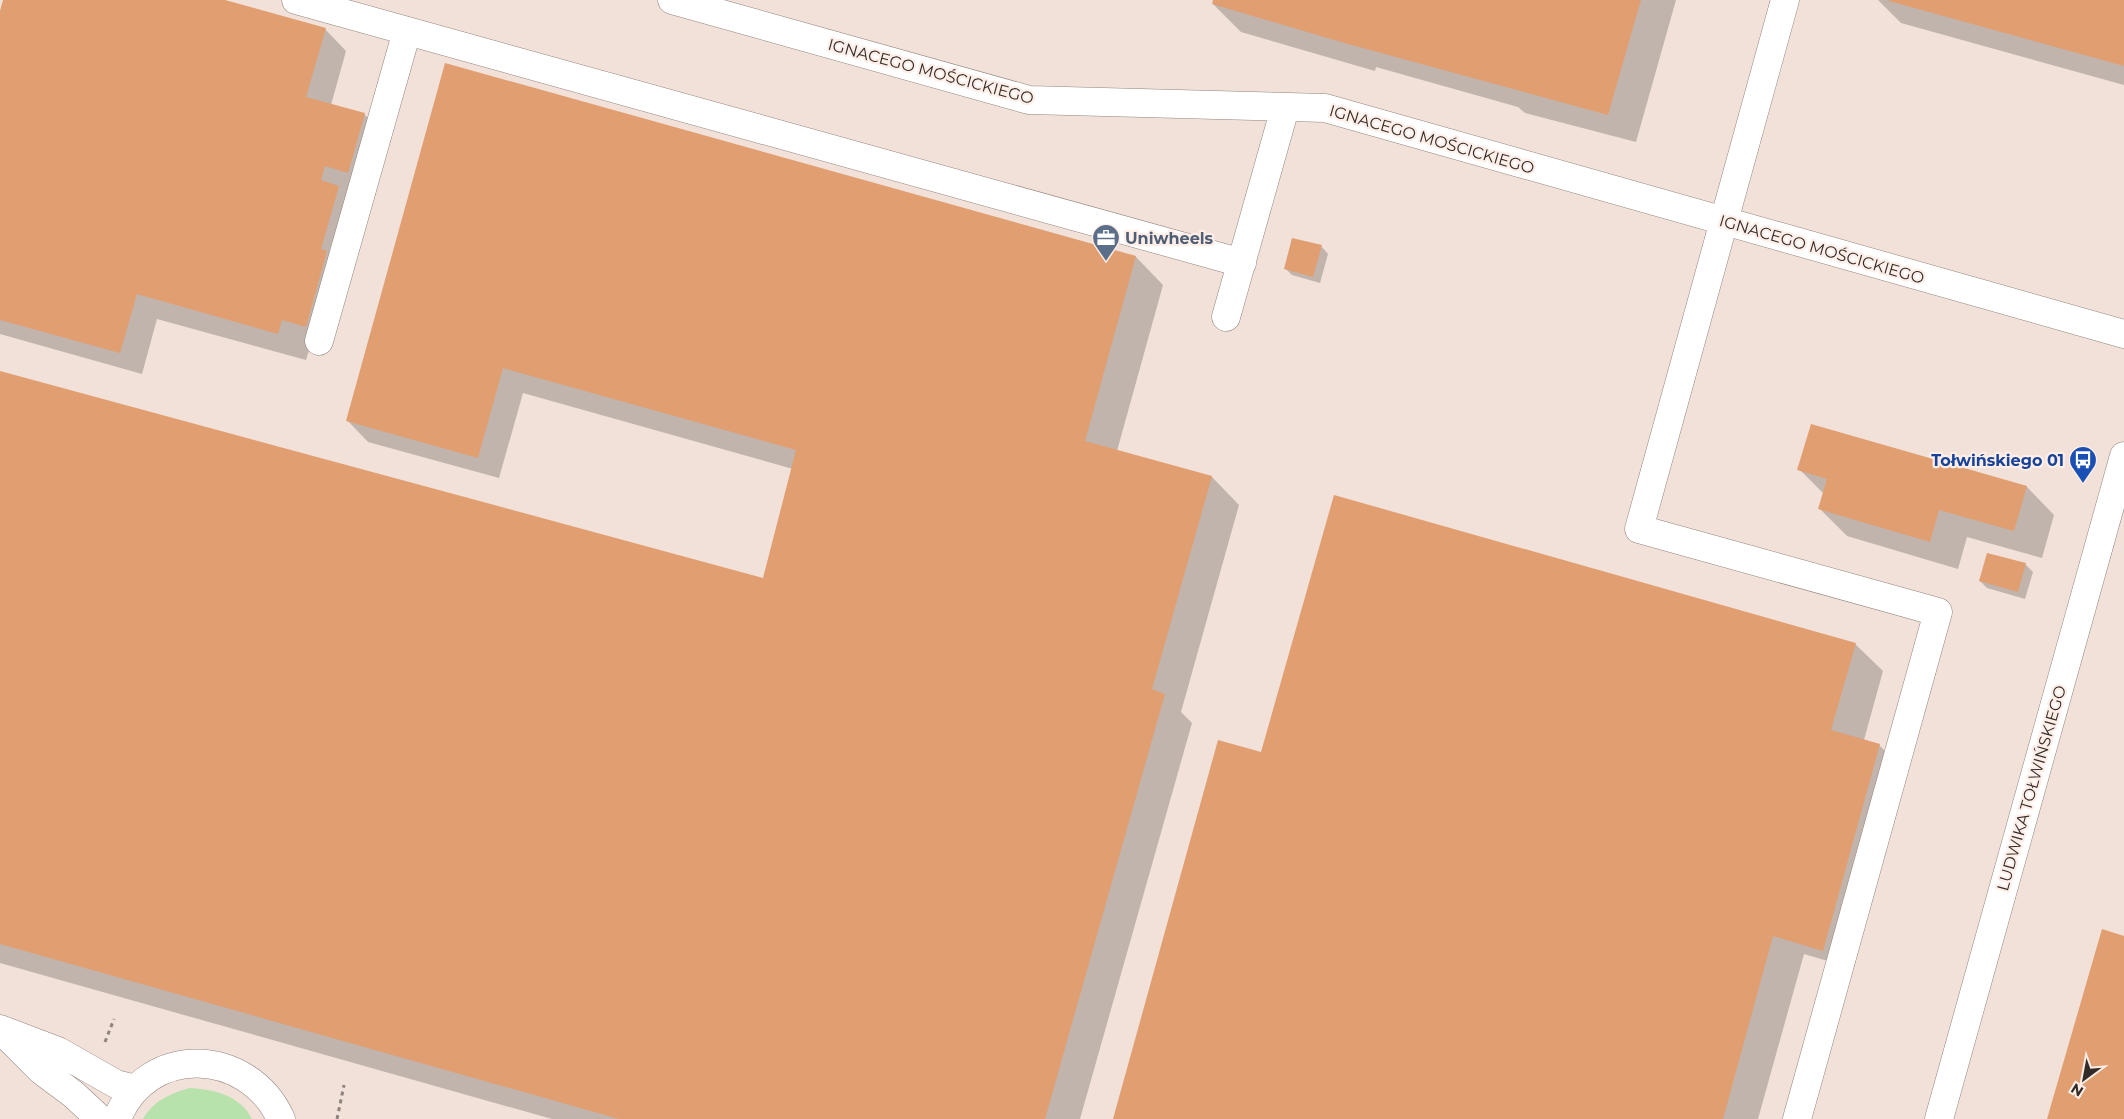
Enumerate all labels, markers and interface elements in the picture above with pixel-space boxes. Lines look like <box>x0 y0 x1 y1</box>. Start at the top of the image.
street label: IGNACEGO MOŚCICKIEGO <box>826 35 1036 108</box>
street label: IGNACEGO MOŚCICKIEGO <box>1327 101 1537 178</box>
street label: IGNACEGO MOŚCICKIEGO <box>1717 211 1927 288</box>
office icon: Uniwheels <box>1091 223 1121 262</box>
place label: Uniwheels <box>1125 229 1214 248</box>
bus stop icon: Tołwińskiego 01 <box>2068 445 2098 484</box>
place label: Tołwińskiego 01 <box>1931 451 2064 470</box>
street label: LUDWIKA TOŁWIŃSKIEGO <box>1993 683 2070 893</box>
north arrow <box>2059 1054 2109 1104</box>
text: N <box>2068 1079 2087 1101</box>

